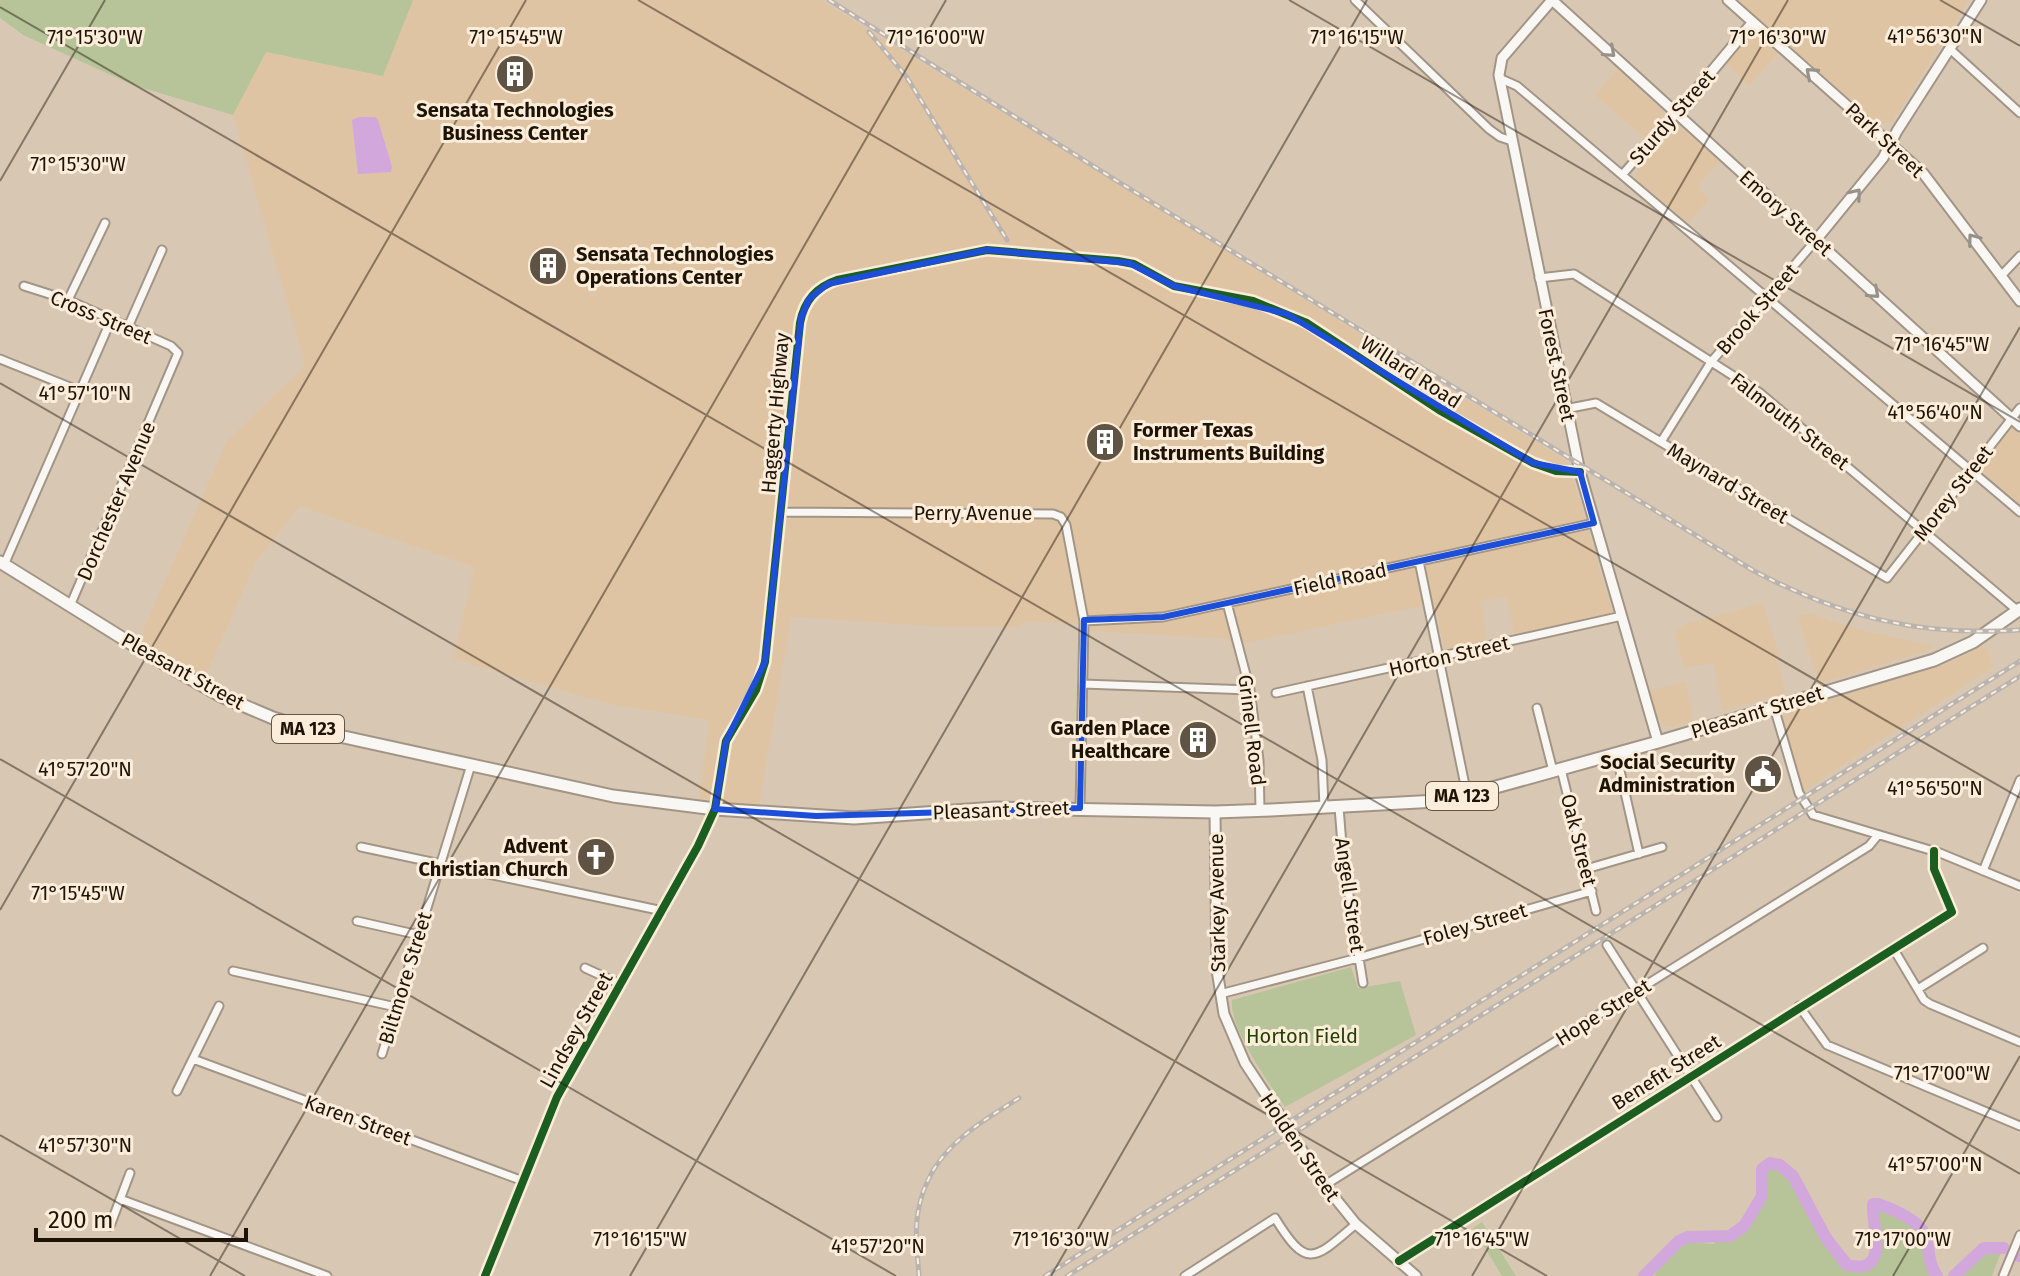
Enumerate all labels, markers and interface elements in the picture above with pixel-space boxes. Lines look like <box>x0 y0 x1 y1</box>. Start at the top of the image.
text: 41°56'30"N <box>1887 24 1983 48</box>
text: 71°15'30"W <box>47 25 143 49</box>
text: 71°15'45"W <box>469 25 563 49</box>
text: 71°16'00"W <box>887 25 985 49</box>
text: 71°16'15"W <box>1310 25 1404 49</box>
text: 71°16'30"W <box>1730 25 1827 49</box>
one-way arrow <box>1600 43 1615 57</box>
building icon: Sensata Technologies Business Center <box>494 53 536 95</box>
street label: Sturdy Street <box>1624 64 1720 169</box>
one-way arrow <box>1806 68 1820 83</box>
street label: Park Street <box>1841 97 1930 183</box>
place label: Sensata Technologies Business Center <box>416 98 614 145</box>
text: 71°15'30"W <box>30 152 126 176</box>
street label: Emory Street <box>1735 165 1838 261</box>
one-way arrow <box>1846 188 1861 203</box>
one-way arrow <box>1969 233 1983 248</box>
place label: Sensata Technologies Operations Center <box>576 242 774 289</box>
building icon: Sensata Technologies Operations Center <box>527 245 569 287</box>
street label: Brook Street <box>1711 258 1803 359</box>
one-way arrow <box>1865 283 1879 298</box>
street label: Cross Street <box>47 285 156 349</box>
street label: Forest Street <box>1533 306 1581 424</box>
street label: Haggerty Highway <box>756 331 794 495</box>
street label: Willard Road <box>1356 331 1466 413</box>
text: 71°16'45"W <box>1895 332 1990 356</box>
street label: Falmouth Street <box>1726 367 1855 475</box>
text: 41°57'10"N <box>39 381 131 405</box>
text: 41°56'40"N <box>1887 400 1983 424</box>
street label: Dorchester Avenue <box>72 418 160 584</box>
place label: Former Texas Instruments Building <box>1133 418 1325 465</box>
building icon: Former Texas Instruments Building <box>1084 421 1126 463</box>
street label: Maynard Street <box>1663 437 1794 529</box>
street label: Morey Street <box>1908 440 1998 546</box>
street label: Perry Avenue <box>914 501 1032 525</box>
street label: Field Road <box>1291 557 1389 601</box>
street label: Pleasant Street <box>117 627 249 715</box>
street label: Horton Street <box>1386 630 1512 682</box>
street label: Grinell Road <box>1233 673 1271 787</box>
street label: Pleasant Street <box>1688 680 1827 744</box>
road number: MA 123 <box>272 715 344 743</box>
place label: Garden Place Healthcare <box>1051 716 1170 763</box>
building icon: Garden Place Healthcare <box>1177 719 1219 761</box>
place label: Social Security Administration <box>1598 750 1736 797</box>
public building icon: Social Security Administration <box>1742 753 1784 795</box>
text: 41°57'20"N <box>38 757 132 781</box>
text: 41°56'50"N <box>1887 776 1983 800</box>
road number: MA 123 <box>1426 782 1498 810</box>
street label: Oak Street <box>1556 791 1602 889</box>
street label: Pleasant Street <box>932 796 1071 824</box>
street label: Starkey Avenue <box>1204 833 1230 973</box>
place label: Advent Christian Church <box>418 834 568 881</box>
church icon: Advent Christian Church <box>575 836 617 878</box>
street label: Angell Street <box>1330 836 1370 955</box>
text: 71°15'45"W <box>31 881 125 905</box>
street label: Foley Street <box>1420 898 1530 950</box>
street label: Biltmore Street <box>373 908 437 1047</box>
street label: Lindsey Street <box>534 967 618 1092</box>
street label: Hope Street <box>1551 973 1656 1051</box>
park label: Horton Field <box>1246 1024 1358 1048</box>
street label: Benefit Street <box>1607 1029 1726 1115</box>
text: 71°17'00"W <box>1894 1061 1991 1085</box>
street label: Holden Street <box>1255 1088 1345 1206</box>
street label: Karen Street <box>301 1090 415 1151</box>
text: 41°57'30"N <box>38 1133 132 1157</box>
text: 41°57'00"N <box>1887 1152 1983 1176</box>
scale bar <box>36 1192 246 1242</box>
text: 200 m <box>48 1206 114 1234</box>
text: 71°16'15"W <box>593 1227 687 1251</box>
text: 71°16'30"W <box>1013 1227 1110 1251</box>
text: 71°16'45"W <box>1435 1227 1530 1251</box>
text: 71°17'00"W <box>1855 1227 1952 1251</box>
text: 41°57'20"N <box>831 1234 925 1258</box>

